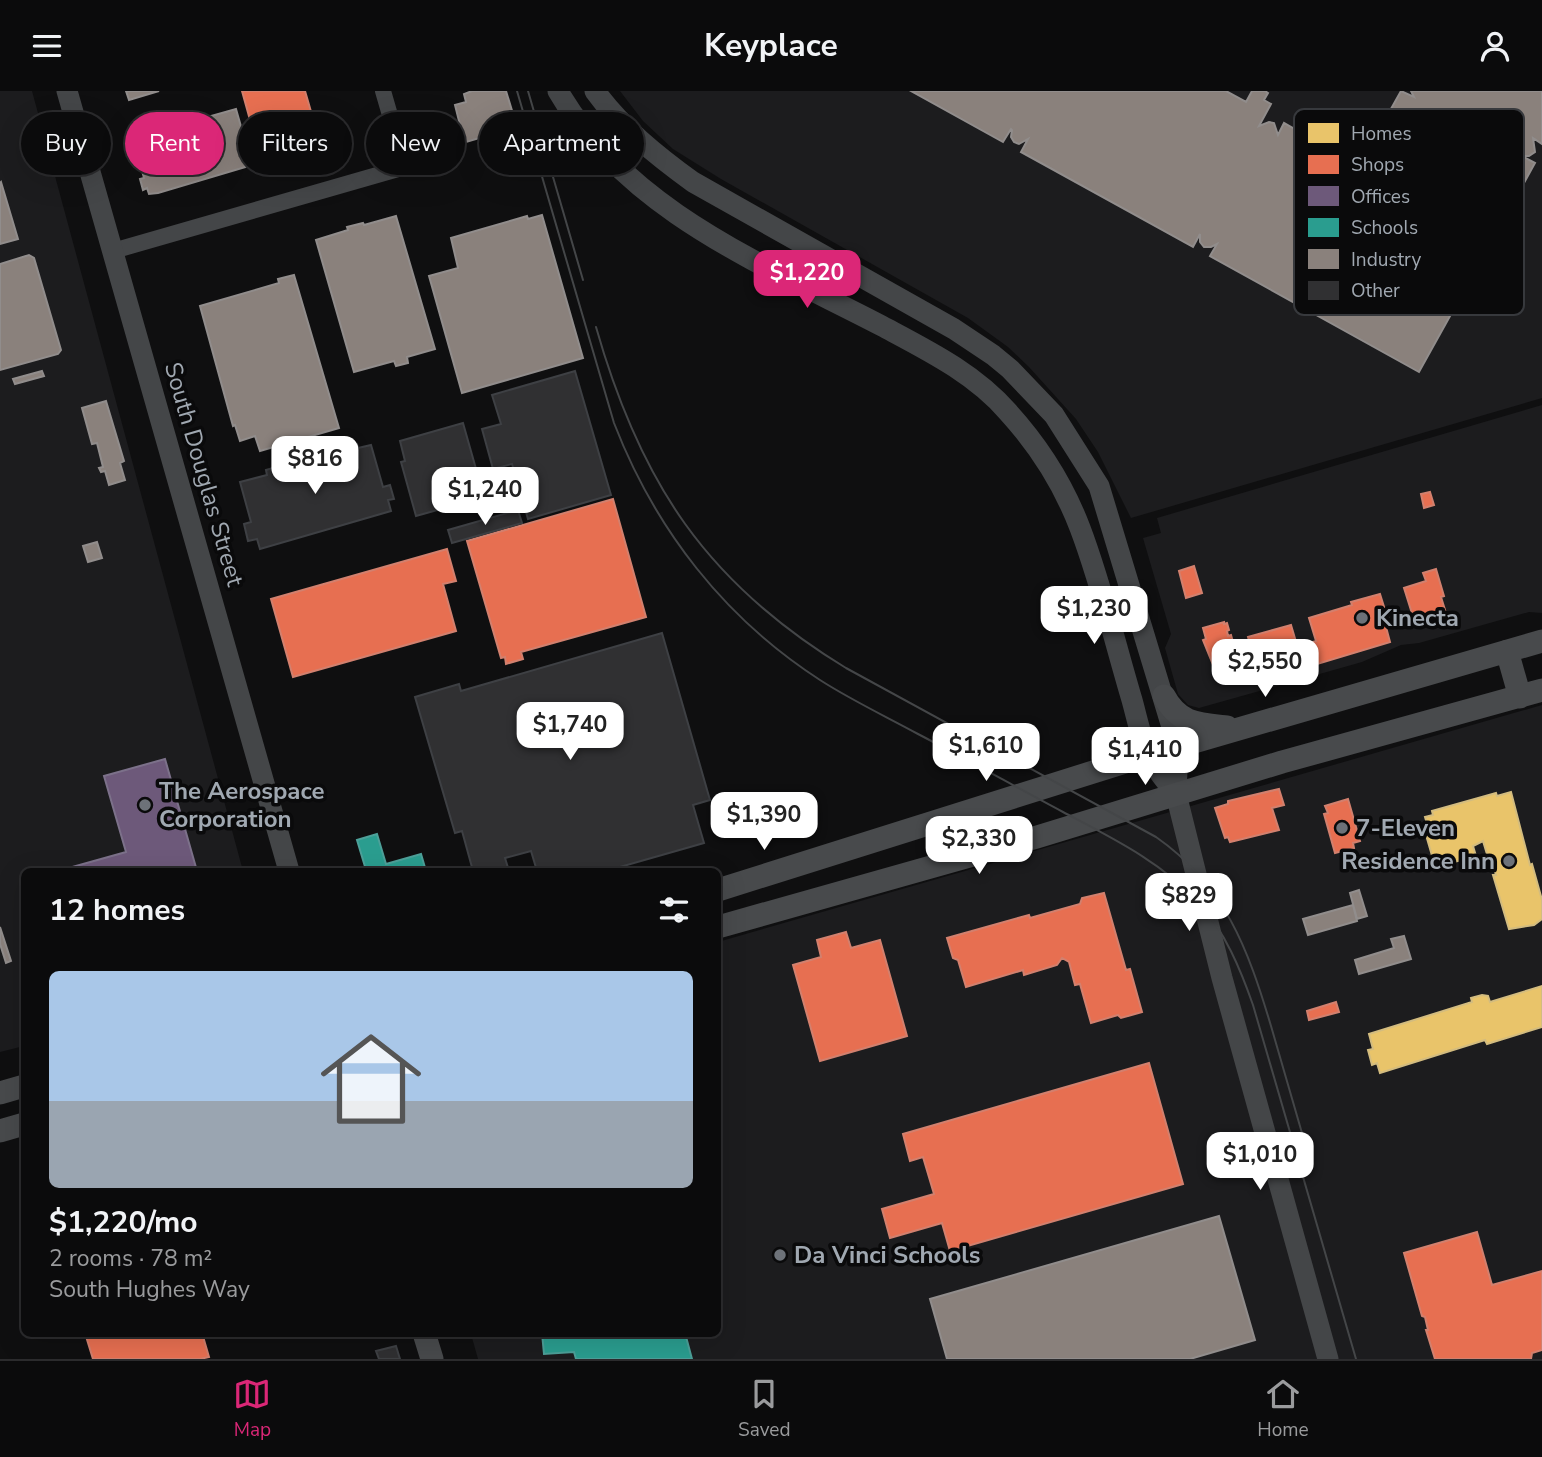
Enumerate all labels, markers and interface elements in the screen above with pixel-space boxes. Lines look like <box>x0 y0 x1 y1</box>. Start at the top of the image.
text: Keyplace <box>704 24 838 67</box>
icon: menu <box>28 27 66 65</box>
icon: person <box>1476 27 1514 65</box>
legend <box>1294 109 1524 315</box>
chip: Buy <box>21 112 111 175</box>
chip: Rent <box>125 112 224 175</box>
chip: Filters <box>238 112 352 175</box>
chip: New <box>366 112 465 175</box>
chip: Apartment <box>479 112 644 175</box>
text: Homes <box>1351 121 1412 147</box>
text: Shops <box>1351 152 1404 178</box>
text: Offices <box>1351 184 1410 210</box>
text: Schools <box>1351 215 1418 241</box>
text: Industry <box>1351 247 1421 273</box>
pin: $1,220 <box>750 251 864 310</box>
text: $1,220 <box>770 257 844 288</box>
text: Other <box>1351 278 1400 304</box>
street label: South Douglas Street <box>157 358 251 590</box>
pin: $816 <box>274 437 356 496</box>
text: $816 <box>287 443 343 474</box>
pin: $1,240 <box>428 467 542 527</box>
text: $1,240 <box>448 474 522 505</box>
pin: $1,230 <box>1037 587 1151 646</box>
text: $1,230 <box>1057 593 1131 624</box>
place label: Kinecta <box>1376 602 1459 634</box>
marker: Kinecta <box>1354 610 1370 626</box>
pin: $2,550 <box>1208 639 1322 699</box>
text: $2,550 <box>1228 646 1302 677</box>
pin: $1,740 <box>513 703 627 762</box>
text: $1,740 <box>533 709 607 740</box>
pin: $1,610 <box>929 723 1043 783</box>
pin: $1,410 <box>1088 727 1202 787</box>
text: $1,610 <box>949 730 1023 761</box>
text: $1,410 <box>1108 734 1182 765</box>
place label: The Aerospace Corporation <box>159 775 325 835</box>
pin: $1,390 <box>707 793 821 852</box>
marker: The Aerospace Corporation <box>137 797 153 813</box>
text: $1,390 <box>727 799 801 830</box>
place label: 7-Eleven <box>1356 812 1455 844</box>
pin: $2,330 <box>922 817 1036 876</box>
marker: 7-Eleven <box>1334 820 1350 836</box>
text: $2,330 <box>942 823 1016 854</box>
place label: Residence Inn <box>1341 845 1495 877</box>
marker: Residence Inn <box>1501 853 1517 869</box>
pin: $829 <box>1148 873 1230 933</box>
text: $829 <box>1161 880 1217 911</box>
text: 12 homes <box>49 890 185 931</box>
icon: filters <box>655 891 693 929</box>
icon: home <box>308 1016 434 1142</box>
pin: $1,010 <box>1203 1133 1317 1192</box>
text: $1,010 <box>1223 1139 1297 1170</box>
text: $1,220/mo <box>49 1202 198 1243</box>
place label: Da Vinci Schools <box>794 1239 981 1271</box>
text: 2 rooms · 78 m² <box>49 1243 212 1274</box>
marker: Da Vinci Schools <box>772 1247 788 1263</box>
text: South Hughes Way <box>49 1274 250 1305</box>
tab: Map <box>233 1375 271 1443</box>
tab: Saved <box>738 1375 791 1443</box>
tab: Home <box>1257 1375 1309 1443</box>

